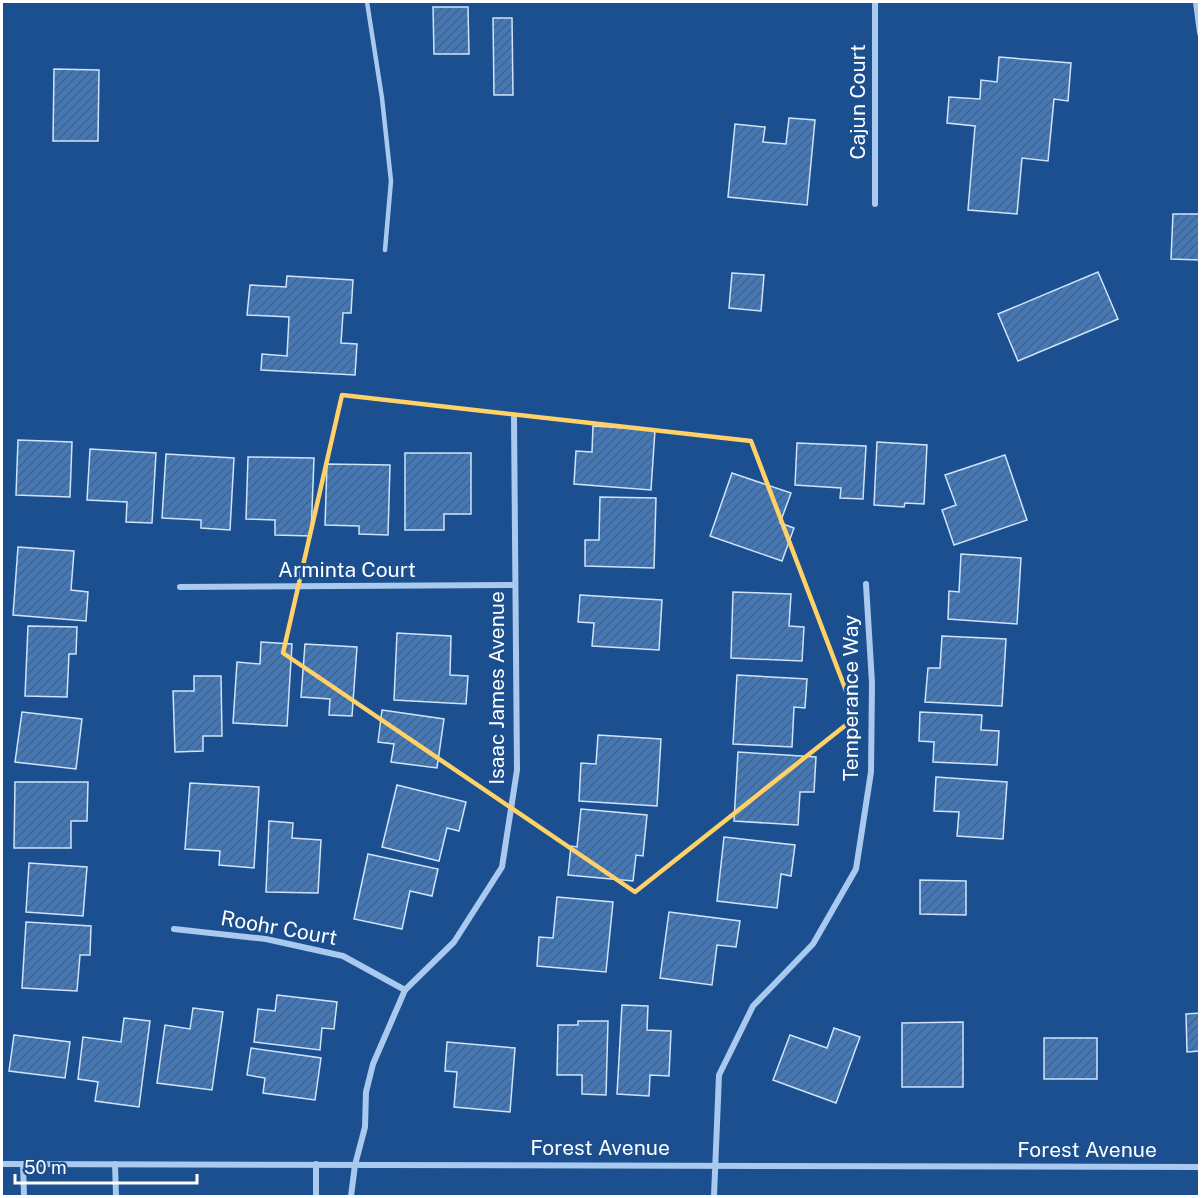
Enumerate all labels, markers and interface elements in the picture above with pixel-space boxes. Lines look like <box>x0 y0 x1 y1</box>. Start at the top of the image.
street label: Cajun Court <box>845 44 870 160</box>
street label: Arminta Court <box>278 557 416 582</box>
street label: Isaac James Avenue <box>484 591 509 785</box>
street label: Temperance Way <box>838 615 863 781</box>
street label: Roohr Court <box>219 905 339 950</box>
street label: Forest Avenue <box>530 1135 670 1160</box>
street label: Forest Avenue <box>1017 1137 1157 1162</box>
scale bar <box>15 1147 196 1185</box>
text: 50 m <box>24 1157 67 1178</box>

